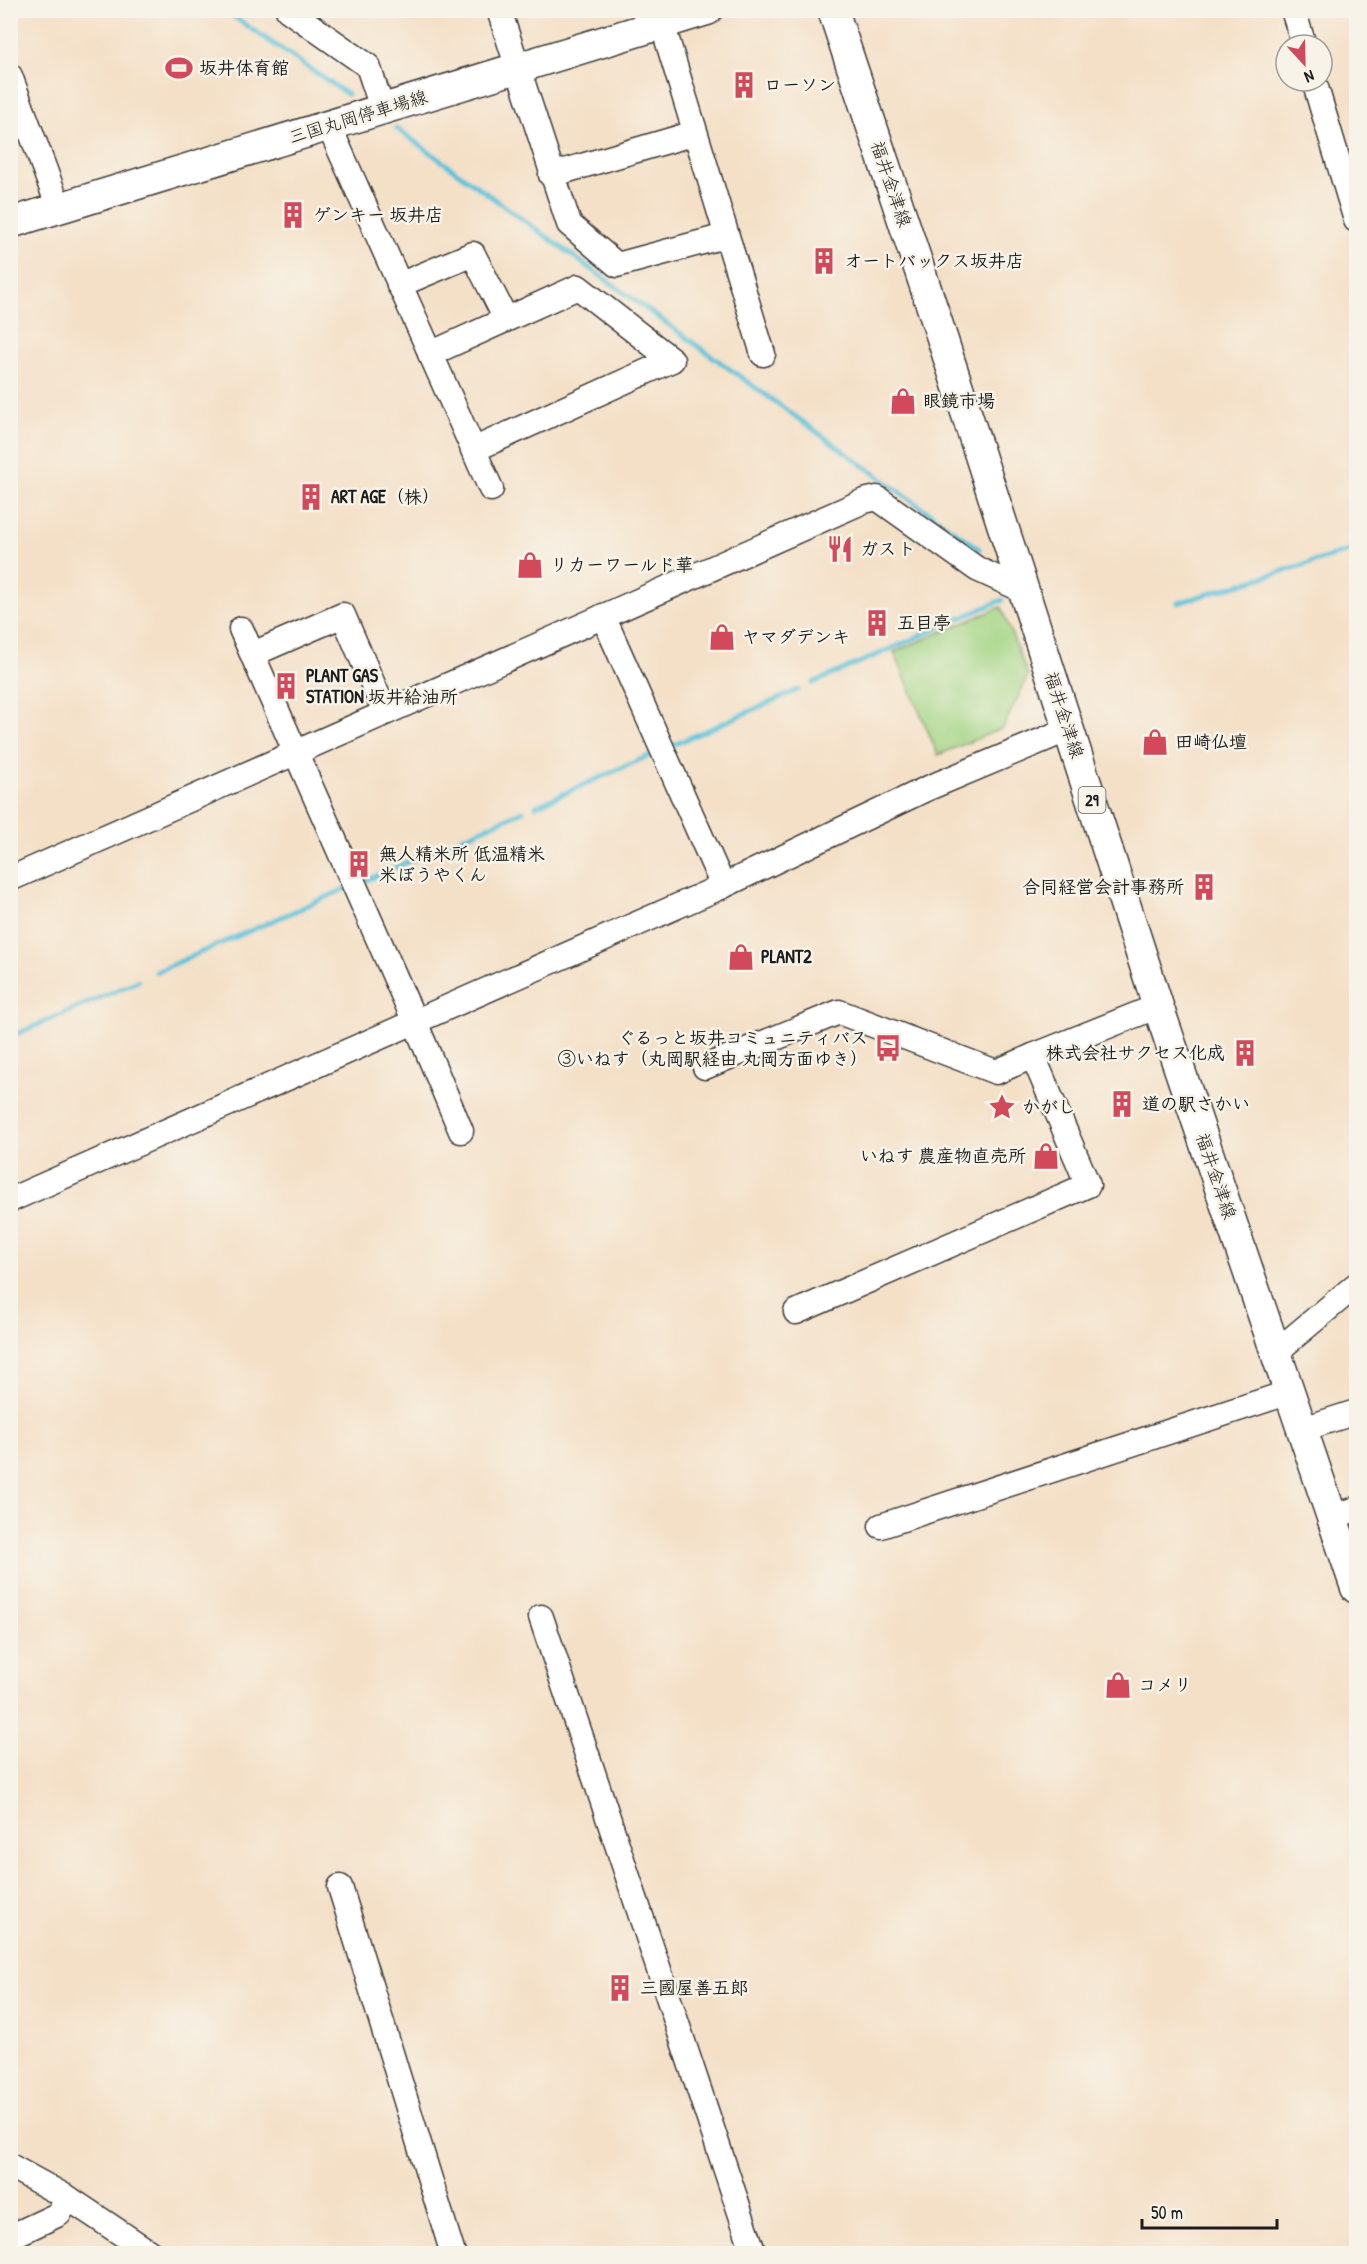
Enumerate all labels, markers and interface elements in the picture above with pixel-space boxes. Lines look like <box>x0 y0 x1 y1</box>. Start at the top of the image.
north arrow <box>1274 33 1334 93</box>
sports icon: 坂井体育館 <box>164 53 194 83</box>
place label: 坂井体育館 <box>199 55 289 80</box>
text: N <box>1301 65 1318 89</box>
building icon: ローソン <box>729 70 759 100</box>
place label: ローソン <box>764 72 836 97</box>
street label: 三国丸岡停車場線 <box>285 84 430 150</box>
street label: 福井金津線 <box>865 137 918 230</box>
building icon: ゲンキー 坂井店 <box>278 200 308 230</box>
place label: ゲンキー 坂井店 <box>313 202 443 227</box>
building icon: オートバックス坂井店 <box>809 246 839 276</box>
place label: オートバックス坂井店 <box>844 248 1024 273</box>
shop icon: 眼鏡市場 <box>888 386 918 416</box>
place label: 眼鏡市場 <box>923 388 995 413</box>
building icon: ART AGE（株） <box>296 482 326 512</box>
place label: ART AGE（株） <box>331 484 440 509</box>
restaurant icon: ガスト <box>825 534 855 564</box>
place label: ガスト <box>860 536 916 561</box>
shop icon: リカーワールド華 <box>515 550 545 580</box>
place label: リカーワールド華 <box>550 552 693 577</box>
building icon: 五目亭 <box>862 608 892 638</box>
place label: 五目亭 <box>897 610 951 635</box>
shop icon: ヤマダデンキ <box>707 622 737 652</box>
place label: ヤマダデンキ <box>742 624 850 649</box>
place label: PLANT GAS STATION 坂井給油所 <box>306 663 458 709</box>
street label: 福井金津線 <box>1039 668 1090 762</box>
building icon: PLANT GAS STATION 坂井給油所 <box>271 671 301 701</box>
shop icon: 田崎仏壇 <box>1140 727 1170 757</box>
place label: 田崎仏壇 <box>1175 729 1247 754</box>
road number: 29 <box>1078 787 1106 813</box>
place label: 無人精米所 低温精米 米ぼうやくん <box>379 841 545 887</box>
building icon: 無人精米所 低温精米 米ぼうやくん <box>344 849 374 879</box>
building icon: 合同経営会計事務所 <box>1189 872 1219 902</box>
place label: 合同経営会計事務所 <box>1022 874 1184 899</box>
shop icon: PLANT2 <box>726 942 756 972</box>
place label: PLANT2 <box>761 944 812 969</box>
place label: ぐるっと坂井コミュニティバス ③いねす（丸岡駅経由 丸岡方面ゆき） <box>558 1025 868 1071</box>
bus stop icon: ぐるっと坂井コミュニティバス ③いねす（丸岡駅経由 丸岡方面ゆき） <box>873 1033 903 1063</box>
building icon: 株式会社サクセス化成 <box>1230 1038 1260 1068</box>
place label: 株式会社サクセス化成 <box>1046 1040 1225 1065</box>
building icon: 道の駅さかい <box>1107 1089 1137 1119</box>
place label: 道の駅さかい <box>1142 1091 1250 1116</box>
place icon: かがし <box>987 1092 1017 1122</box>
place label: かがし <box>1022 1094 1076 1119</box>
street label: 福井金津線 <box>1190 1129 1243 1222</box>
shop icon: いねす 農産物直売所 <box>1031 1141 1061 1171</box>
place label: いねす 農産物直売所 <box>860 1143 1026 1168</box>
shop icon: コメリ <box>1103 1670 1133 1700</box>
place label: コメリ <box>1138 1672 1192 1697</box>
building icon: 三國屋善五郎 <box>605 1973 635 2003</box>
place label: 三國屋善五郎 <box>640 1975 748 2000</box>
scale bar <box>1142 2192 1277 2230</box>
text: 50 m <box>1151 2200 1183 2225</box>

